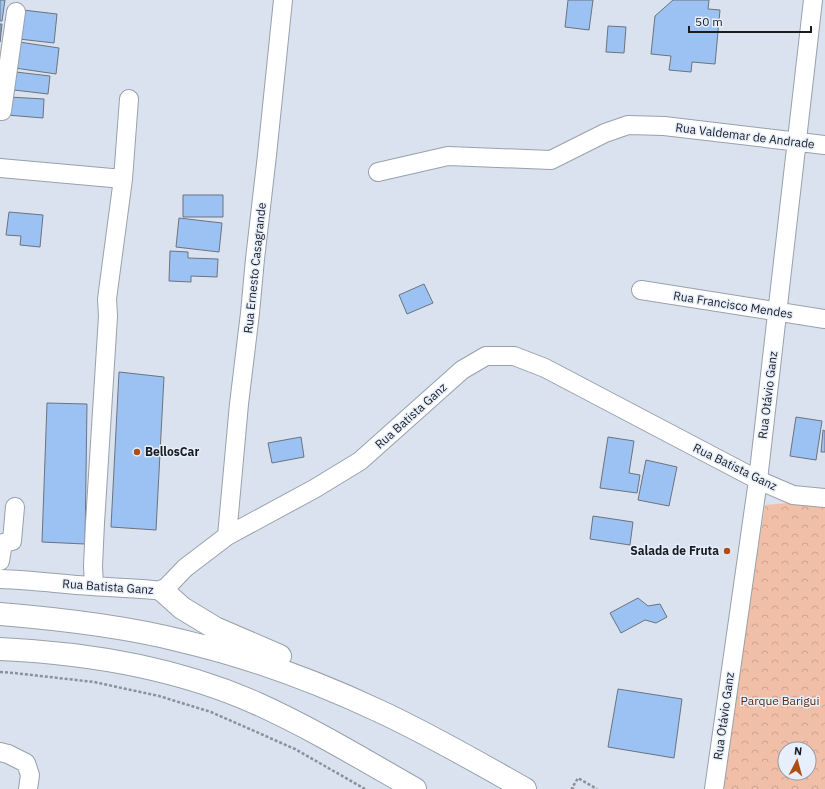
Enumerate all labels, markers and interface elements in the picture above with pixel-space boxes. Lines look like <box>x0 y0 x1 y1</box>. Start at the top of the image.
scale bar <box>689 8 811 34</box>
text: 50 m <box>695 14 723 29</box>
street label: Rua Valdemar de Andrade <box>675 120 816 152</box>
street label: Rua Ernesto Casagrande <box>240 201 269 334</box>
street label: Rua Francisco Mendes <box>672 288 794 321</box>
street label: Rua Otávio Ganz <box>755 350 780 440</box>
street label: Rua Batista Ganz <box>372 379 450 452</box>
street label: Rua Batista Ganz <box>691 440 780 494</box>
place label: BellosCar <box>145 444 199 459</box>
marker: BellosCar <box>132 447 142 457</box>
place label: Salada de Fruta <box>630 543 719 558</box>
marker: Salada de Fruta <box>722 546 732 556</box>
street label: Rua Batista Ganz <box>62 576 155 597</box>
street label: Rua Otávio Ganz <box>710 671 737 761</box>
park label: Parque Barigui <box>741 693 819 708</box>
north arrow <box>777 741 817 781</box>
text: N <box>793 744 803 758</box>

